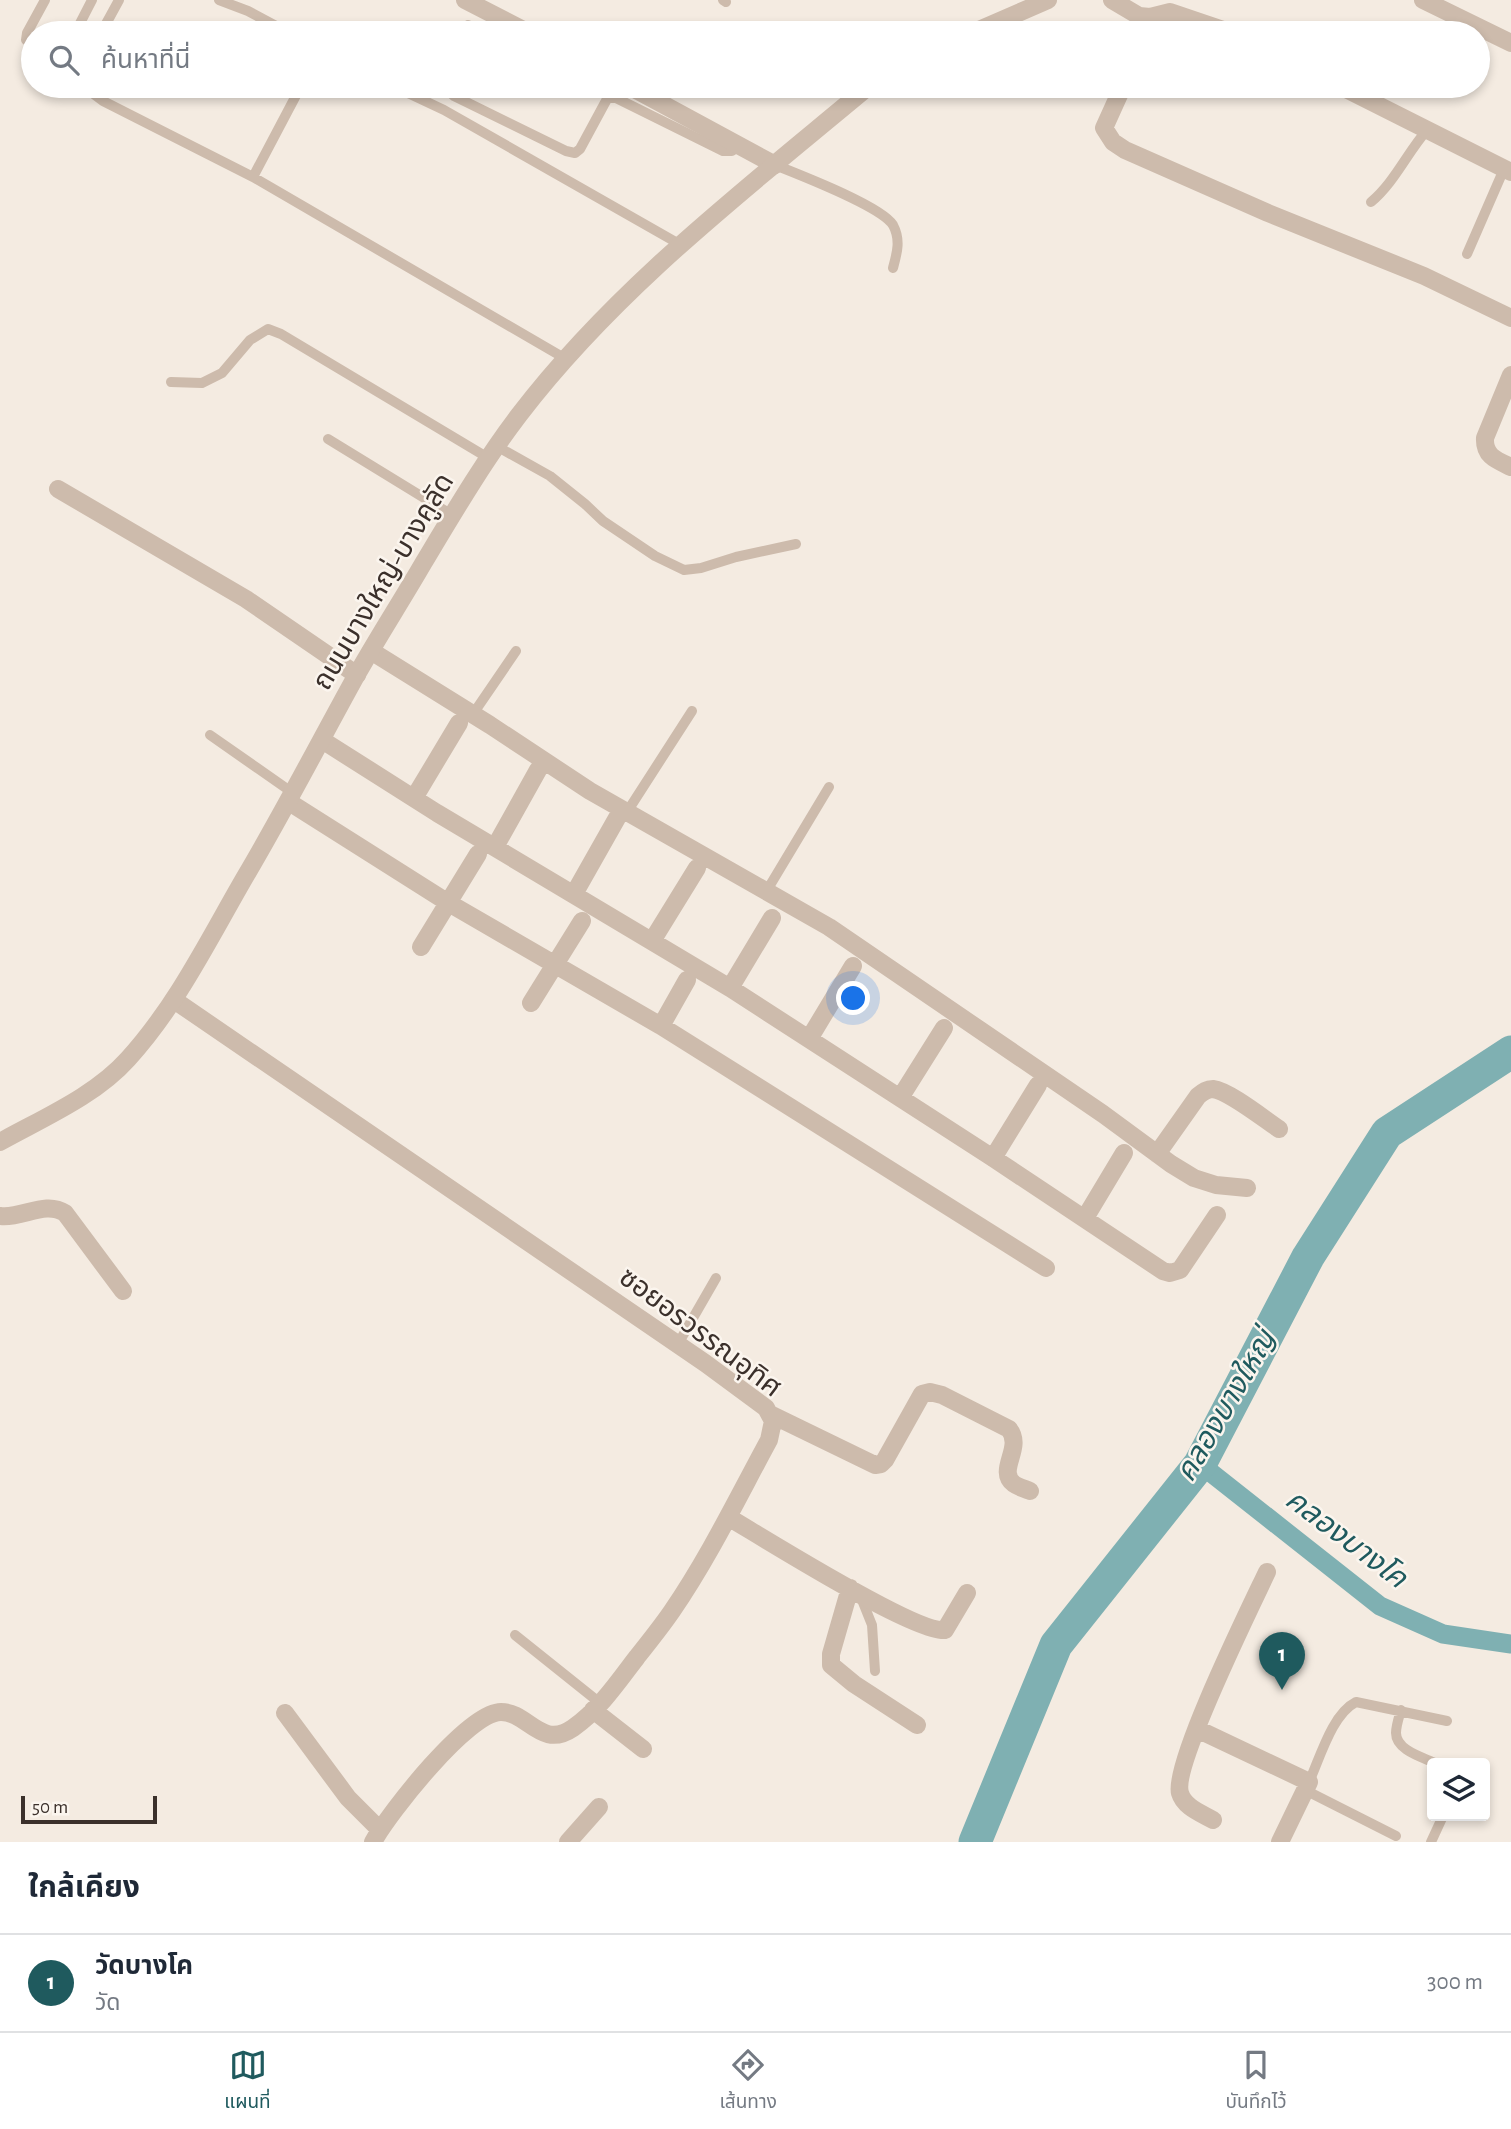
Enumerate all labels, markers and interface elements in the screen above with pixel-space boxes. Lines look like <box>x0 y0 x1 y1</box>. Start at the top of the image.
search box <box>21 21 1490 98</box>
icon: search <box>45 41 83 79</box>
text: ค้นหาที่นี่ <box>101 47 191 73</box>
street label: ถนนบางใหญ่-บางคูลัด <box>306 467 461 696</box>
your location <box>836 981 870 1015</box>
street label: ซอยอรวรรณอุทิศ <box>613 1263 786 1404</box>
water label: คลองบางใหญ่ <box>1169 1321 1283 1487</box>
water label: คลองบางโค <box>1280 1483 1414 1595</box>
pin: 1 <box>1259 1632 1305 1690</box>
map controls <box>1427 1758 1490 1821</box>
button: layers <box>1427 1758 1490 1821</box>
scale bar <box>21 1793 158 1825</box>
text: 50 m <box>32 1798 68 1817</box>
text: ใกล้เคียง <box>28 1873 140 1903</box>
text: วัดบางโค <box>95 1953 193 1979</box>
text: 1 <box>47 1971 55 1994</box>
text: 300 m <box>1427 1971 1483 1994</box>
text: วัด <box>95 1992 120 2015</box>
tab: แผนที่ <box>224 2046 271 2117</box>
tab: เส้นทาง <box>719 2046 777 2117</box>
tab: บันทึกไว้ <box>1226 2046 1287 2117</box>

